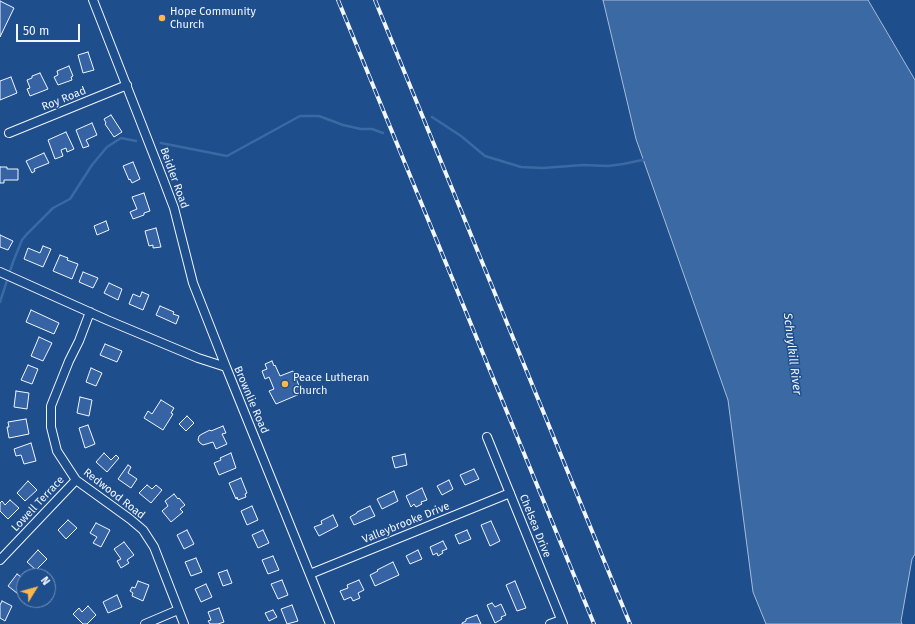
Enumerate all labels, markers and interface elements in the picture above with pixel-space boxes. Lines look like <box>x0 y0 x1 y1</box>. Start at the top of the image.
place label: Hope Community Church <box>170 5 256 31</box>
marker: Hope Community Church <box>157 13 167 23</box>
scale bar <box>18 16 82 42</box>
text: 50 m <box>23 24 49 38</box>
street label: Roy Road <box>40 84 88 114</box>
street label: Beidler Road <box>157 146 191 210</box>
water label: Schuylkill River <box>780 312 804 396</box>
street label: Brownlie Road <box>231 364 271 436</box>
place label: Peace Lutheran Church <box>293 371 369 397</box>
marker: Peace Lutheran Church <box>280 379 290 389</box>
street label: Redwood Road <box>81 466 147 522</box>
street label: Lowell Terrace <box>9 474 67 534</box>
street label: Chelsea Drive <box>516 492 554 560</box>
street label: Valleybrooke Drive <box>360 499 452 547</box>
north arrow <box>16 568 56 608</box>
text: N <box>38 574 53 588</box>

